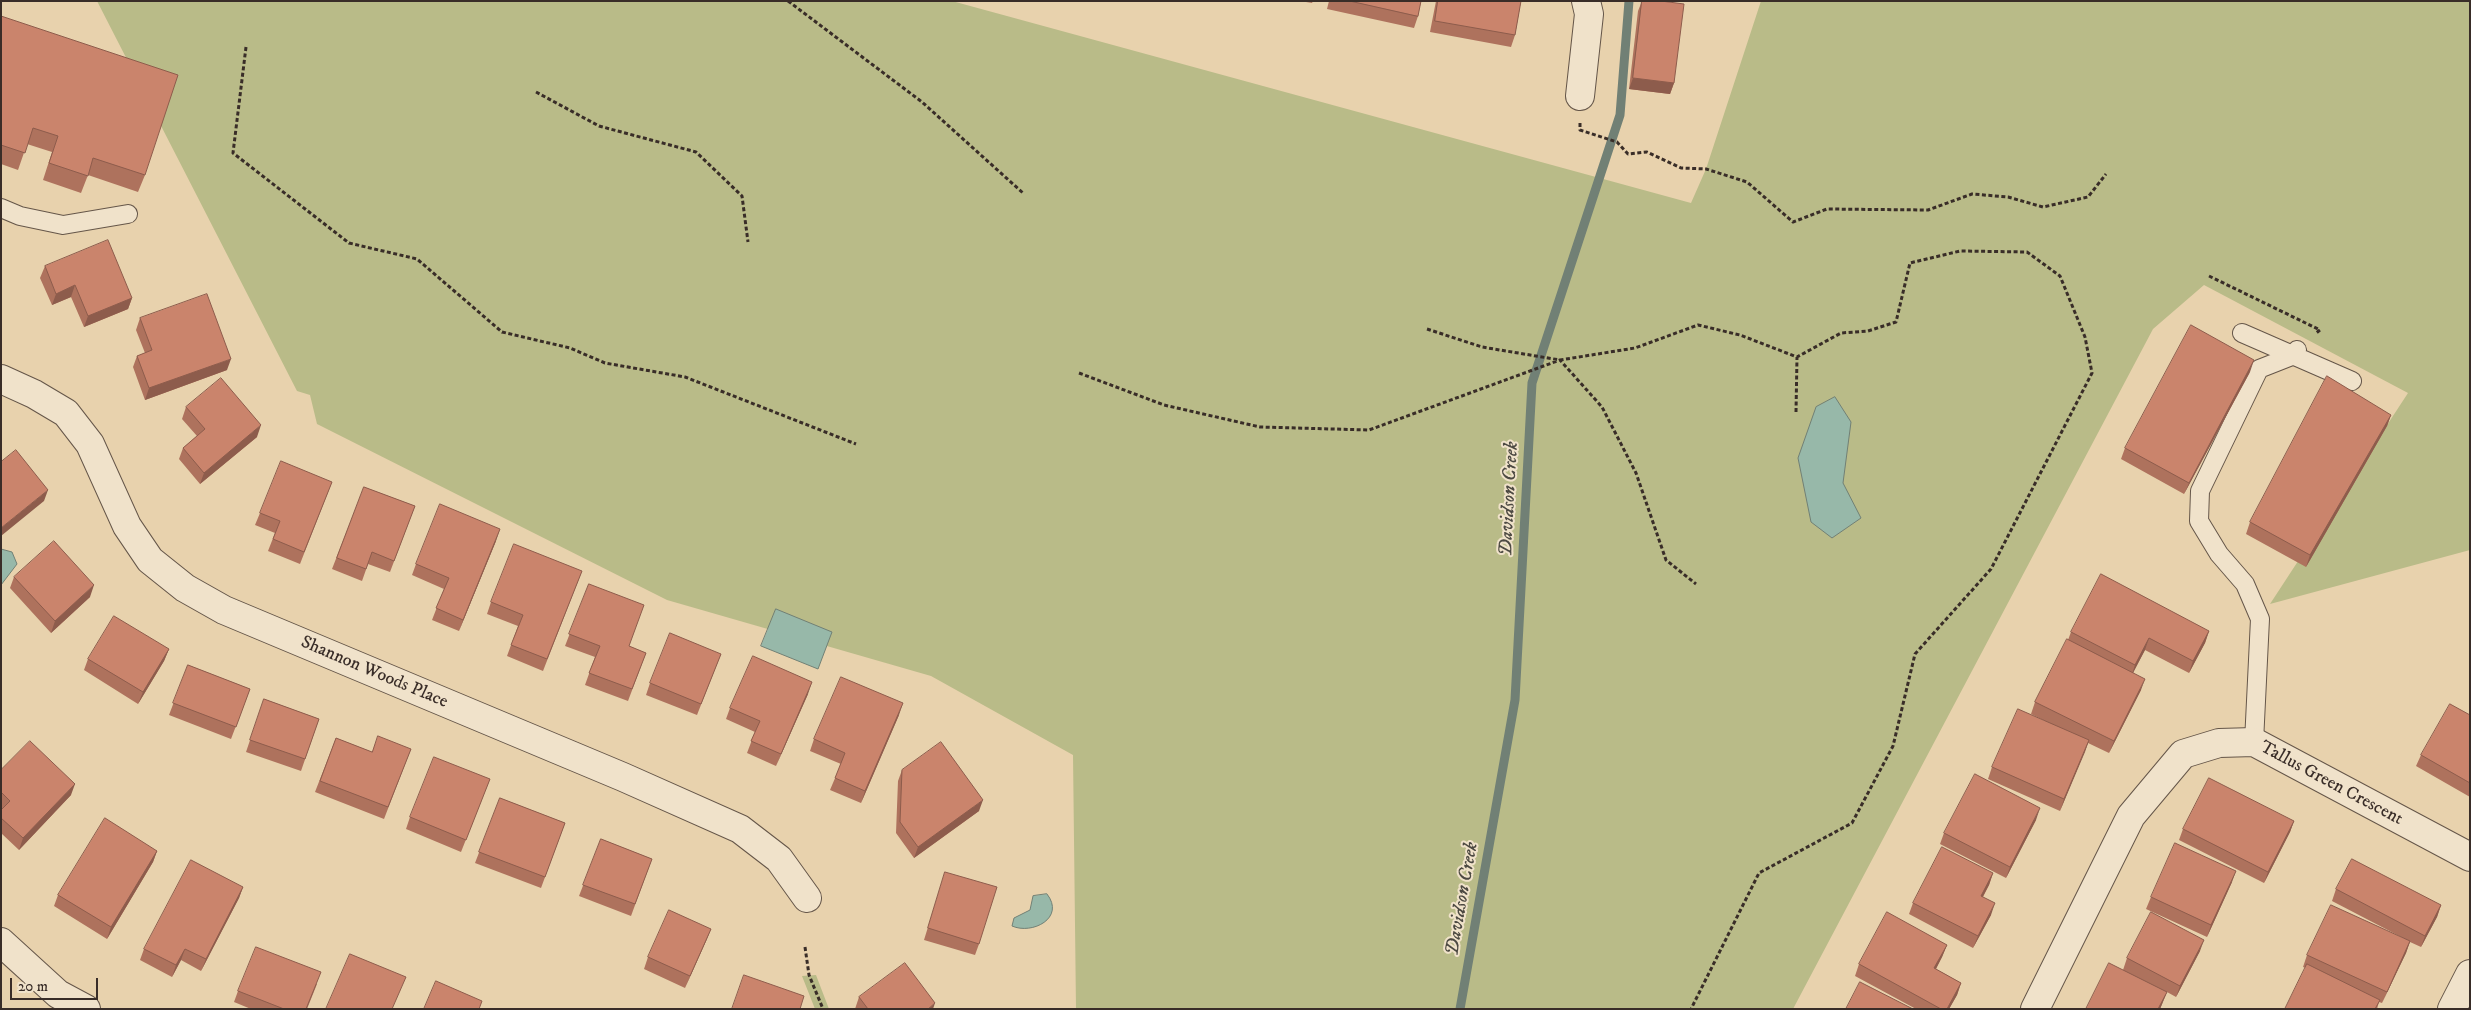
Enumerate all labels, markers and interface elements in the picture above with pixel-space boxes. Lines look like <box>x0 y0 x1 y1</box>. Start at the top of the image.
water label: Davidson Creek <box>1496 441 1524 557</box>
street label: Shannon Woods Place <box>297 632 451 714</box>
street label: Tallus Green Crescent <box>2256 737 2406 831</box>
water label: Davidson Creek <box>1442 840 1484 958</box>
scale bar <box>12 968 100 1000</box>
text: 20 m <box>18 977 48 996</box>

